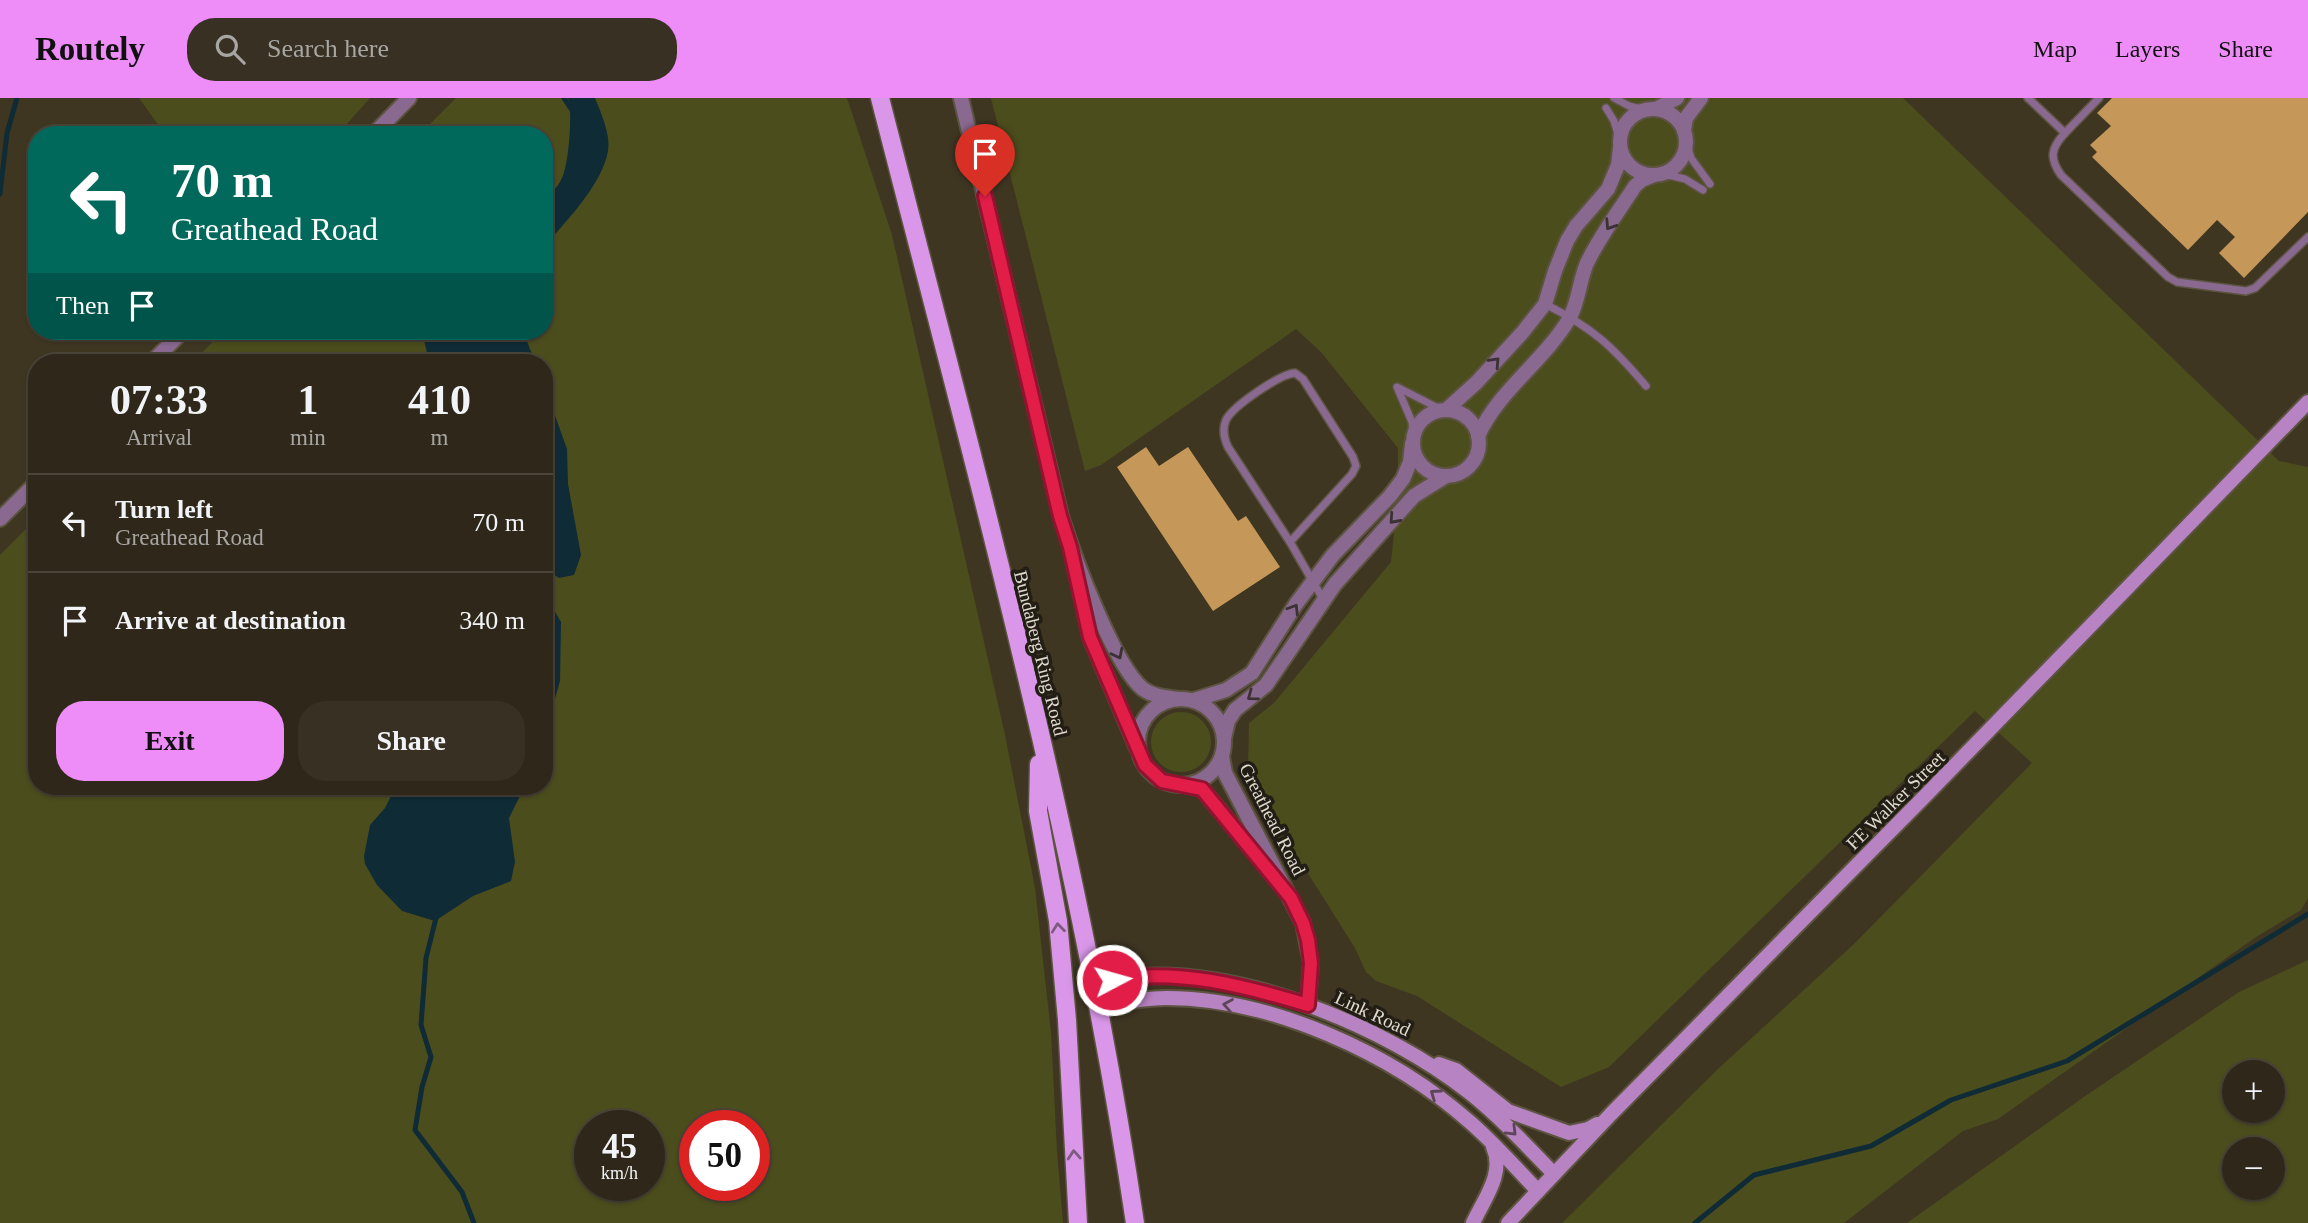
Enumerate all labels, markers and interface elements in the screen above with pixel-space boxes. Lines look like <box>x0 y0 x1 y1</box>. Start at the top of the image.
search box <box>187 18 677 81</box>
icon: search <box>211 30 249 68</box>
text: Routely <box>35 31 145 67</box>
text: Search here <box>267 34 389 63</box>
text: Map <box>2033 36 2077 62</box>
text: Layers <box>2115 36 2180 62</box>
text: Share <box>2218 36 2273 62</box>
pin <box>955 124 1015 196</box>
icon: arrive <box>966 135 1004 173</box>
text: 70 m <box>171 153 273 208</box>
icon: left <box>56 154 147 245</box>
text: Greathead Road <box>171 211 378 247</box>
one-way arrow <box>1606 217 1618 230</box>
icon: arrive <box>123 287 161 325</box>
text: Then <box>56 291 109 320</box>
one-way arrow <box>1487 357 1500 370</box>
text: 07:33 <box>110 377 208 423</box>
text: 1 <box>297 377 318 423</box>
text: 410 <box>408 377 471 423</box>
text: Arrival <box>126 425 192 450</box>
text: min <box>290 425 326 450</box>
text: m <box>430 425 448 450</box>
text: Turn left <box>115 495 213 524</box>
icon: left <box>56 504 94 542</box>
text: 70 m <box>472 508 525 537</box>
one-way arrow <box>1389 511 1402 524</box>
text: Greathead Road <box>115 525 264 550</box>
street label: Bundaberg Ring Road <box>1010 568 1071 738</box>
icon: arrive <box>56 602 94 640</box>
one-way arrow <box>1286 603 1299 616</box>
text: Arrive at destination <box>115 606 346 635</box>
text: 340 m <box>459 606 525 635</box>
one-way arrow <box>1110 647 1124 659</box>
one-way arrow <box>1248 687 1260 700</box>
button: Exit <box>56 701 284 781</box>
button: Share <box>298 701 525 781</box>
street label: FE Walker Street <box>1842 746 1949 854</box>
street label: Greathead Road <box>1235 760 1310 879</box>
one-way arrow <box>1051 922 1066 934</box>
position arrow <box>1075 943 1149 1017</box>
street label: Link Road <box>1332 987 1414 1040</box>
one-way arrow <box>1222 998 1234 1013</box>
map controls <box>2222 1060 2285 1200</box>
button: + <box>2222 1060 2285 1123</box>
one-way arrow <box>1430 1090 1443 1102</box>
speed limit sign: 50 <box>679 1110 770 1201</box>
one-way arrow <box>1503 1123 1516 1136</box>
text: 45 <box>602 1127 637 1166</box>
button: − <box>2222 1137 2285 1200</box>
one-way arrow <box>1067 1149 1082 1160</box>
text: km/h <box>601 1163 638 1183</box>

